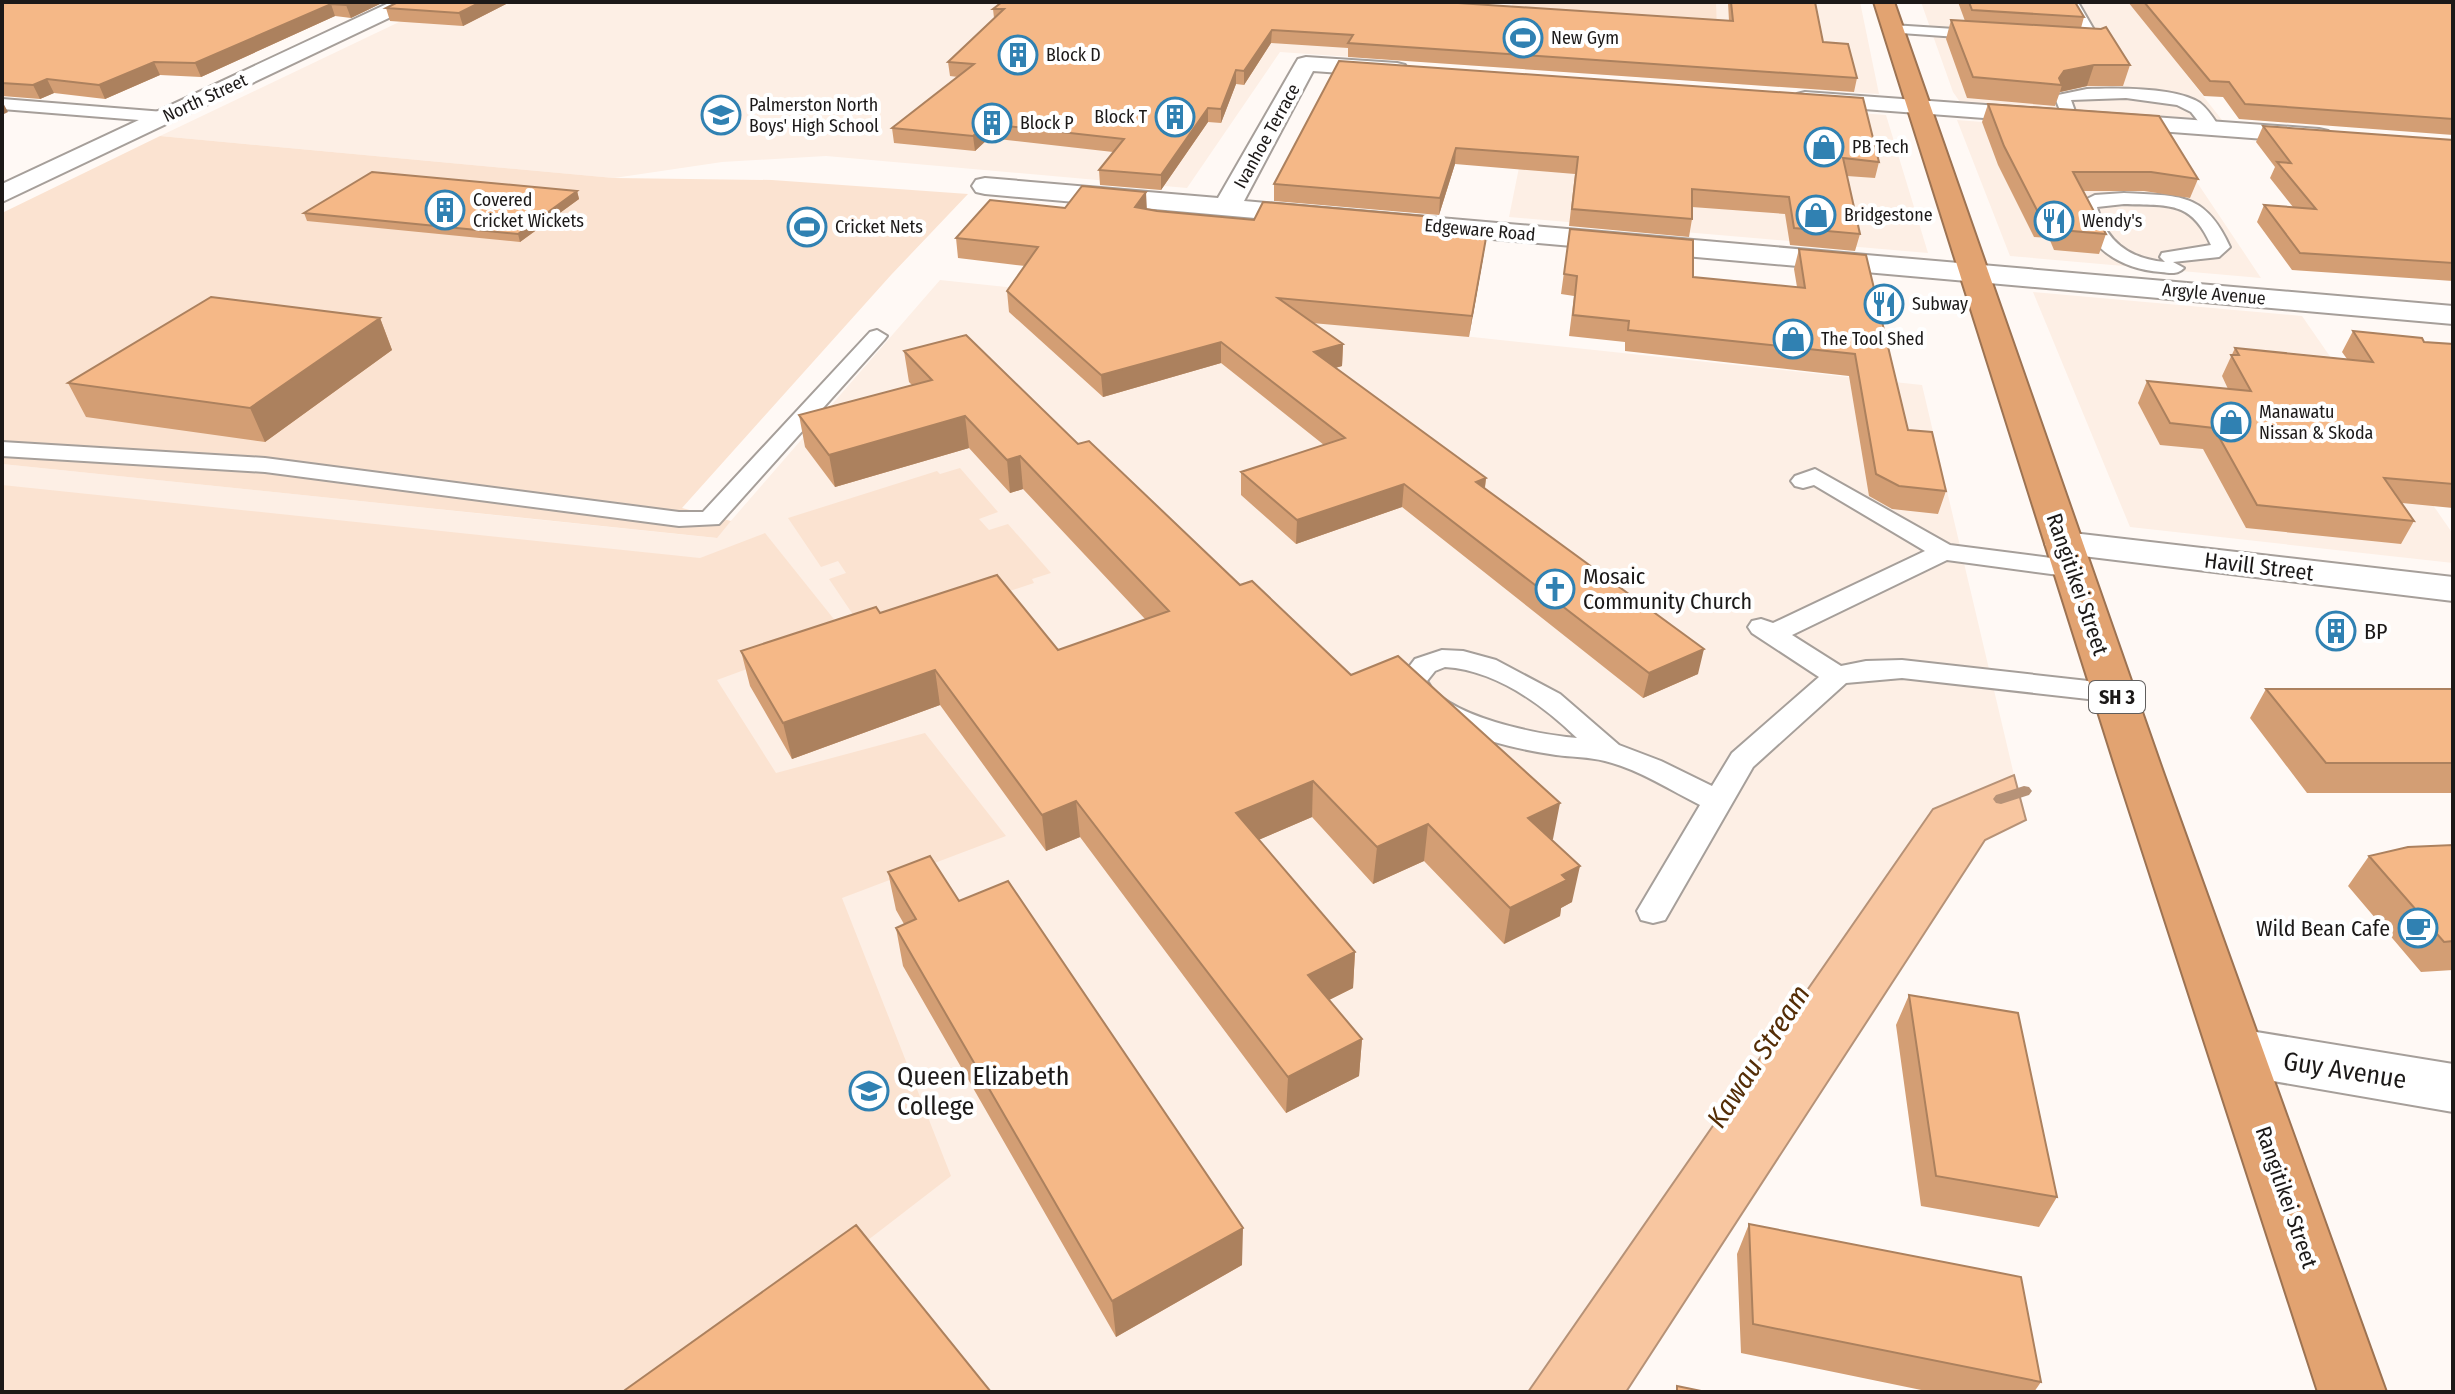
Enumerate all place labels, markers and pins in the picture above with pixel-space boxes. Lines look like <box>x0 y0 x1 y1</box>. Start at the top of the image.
sports icon: New Gym <box>1502 17 1544 59</box>
place label: New Gym <box>1551 27 1619 49</box>
building icon: Block D <box>997 34 1039 76</box>
place label: Block D <box>1046 44 1101 66</box>
school or university icon: Palmerston North Boys' High School <box>700 94 742 136</box>
place label: Palmerston North Boys' High School <box>749 94 879 137</box>
building icon: Block T <box>1154 96 1196 138</box>
building icon: Block P <box>971 102 1013 144</box>
place label: Block T <box>1094 106 1148 128</box>
place label: Block P <box>1020 112 1074 134</box>
shop icon: PB Tech <box>1803 126 1845 168</box>
place label: PB Tech <box>1852 136 1909 158</box>
building icon: Covered Cricket Wickets <box>424 189 466 231</box>
place label: Covered Cricket Wickets <box>473 189 584 232</box>
shop icon: Bridgestone <box>1795 194 1837 236</box>
restaurant icon: Wendy's <box>2033 200 2075 242</box>
place label: Bridgestone <box>1844 204 1933 226</box>
sports icon: Cricket Nets <box>786 206 828 248</box>
place label: Wendy's <box>2082 210 2143 232</box>
place label: Cricket Nets <box>835 216 923 238</box>
restaurant icon: Subway <box>1863 283 1905 325</box>
place label: Subway <box>1912 293 1968 315</box>
shop icon: The Tool Shed <box>1772 318 1814 360</box>
place label: The Tool Shed <box>1821 328 1924 350</box>
shop icon: Manawatu Nissan & Skoda <box>2210 401 2252 443</box>
place label: Manawatu Nissan & Skoda <box>2259 401 2374 444</box>
place label: Mosaic Community Church <box>1583 563 1752 615</box>
church icon: Mosaic Community Church <box>1534 568 1576 610</box>
building icon: BP <box>2315 610 2357 652</box>
place label: BP <box>2364 618 2388 645</box>
cafe icon: Wild Bean Cafe <box>2397 907 2439 949</box>
place label: Wild Bean Cafe <box>2256 915 2390 942</box>
place label: Queen Elizabeth College <box>897 1061 1069 1122</box>
school or university icon: Queen Elizabeth College <box>848 1070 890 1112</box>

